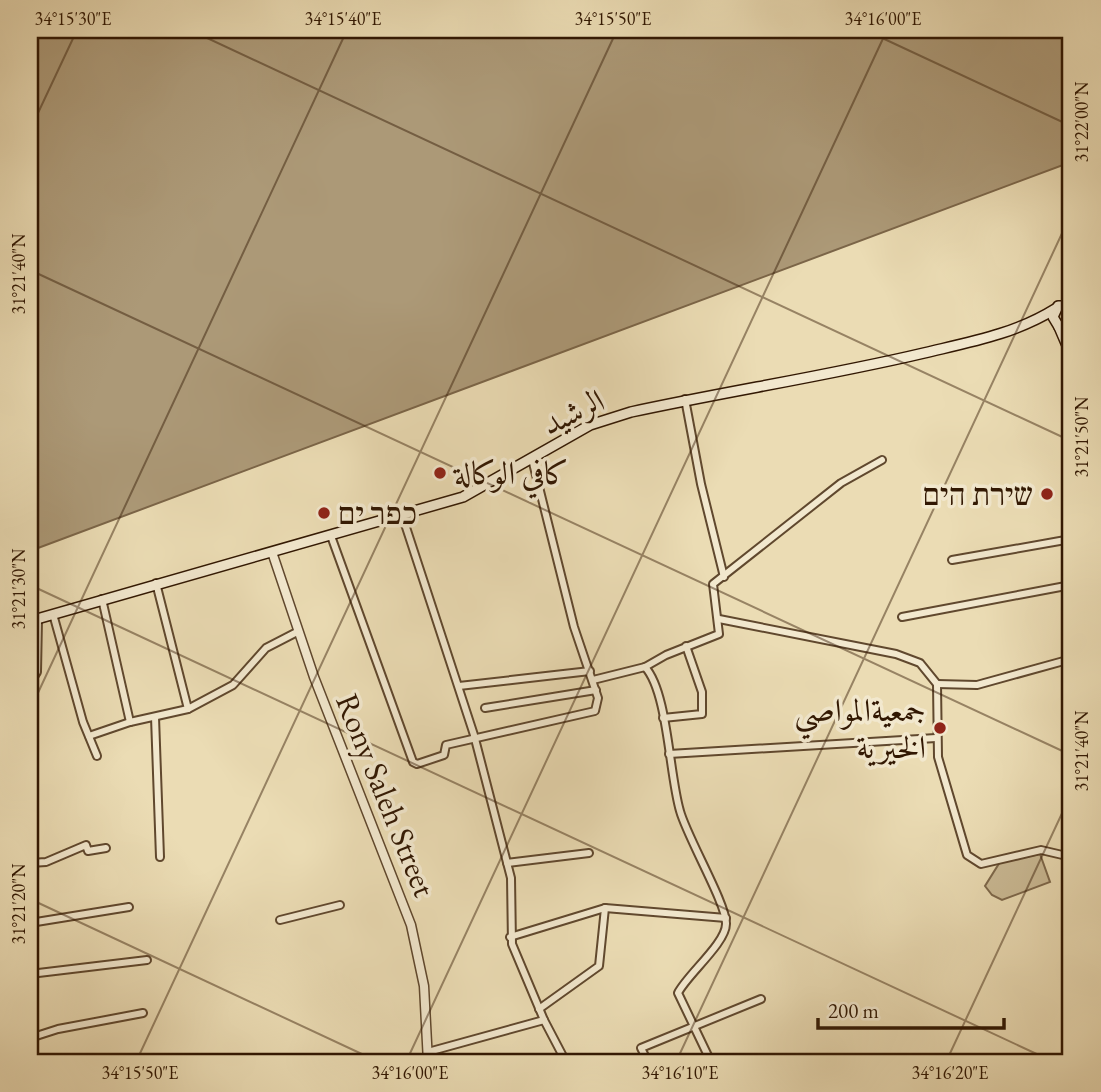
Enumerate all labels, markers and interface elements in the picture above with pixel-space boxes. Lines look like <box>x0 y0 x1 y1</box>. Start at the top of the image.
text: 34°15'30"E <box>35 7 111 30</box>
text: 34°15'40"E <box>305 7 381 30</box>
text: 34°15'50"E <box>575 7 651 30</box>
text: 34°16'00"E <box>845 7 921 30</box>
text: 31°22'00"N <box>1070 81 1093 162</box>
text: 31°21'40"N <box>7 233 30 314</box>
street label: الرشيد <box>535 379 611 445</box>
text: 31°21'50"N <box>1070 396 1093 477</box>
place label: كافي الوكالة <box>452 452 569 499</box>
marker: كافي الوكالة <box>432 465 448 481</box>
place label: שירת הים <box>923 473 1033 515</box>
marker: שירת הים <box>1039 486 1055 502</box>
place label: כפר ים <box>338 492 417 534</box>
marker: כפר ים <box>316 505 332 521</box>
text: 31°21'30"N <box>7 548 30 629</box>
street label: Rony Saleh Street <box>326 687 446 903</box>
place label: جمعيةالمواصي الخيرية <box>794 689 926 768</box>
text: 31°21'40"N <box>1070 710 1093 791</box>
marker: جمعيةالمواصي الخيرية <box>932 720 948 736</box>
text: 31°21'20"N <box>7 863 30 944</box>
scale bar <box>818 987 1003 1031</box>
text: 200 m <box>828 997 879 1024</box>
text: 34°15'50"E <box>102 1061 178 1084</box>
text: 34°16'00"E <box>372 1061 448 1084</box>
text: 34°16'10"E <box>642 1061 718 1084</box>
text: 34°16'20"E <box>912 1061 988 1084</box>

